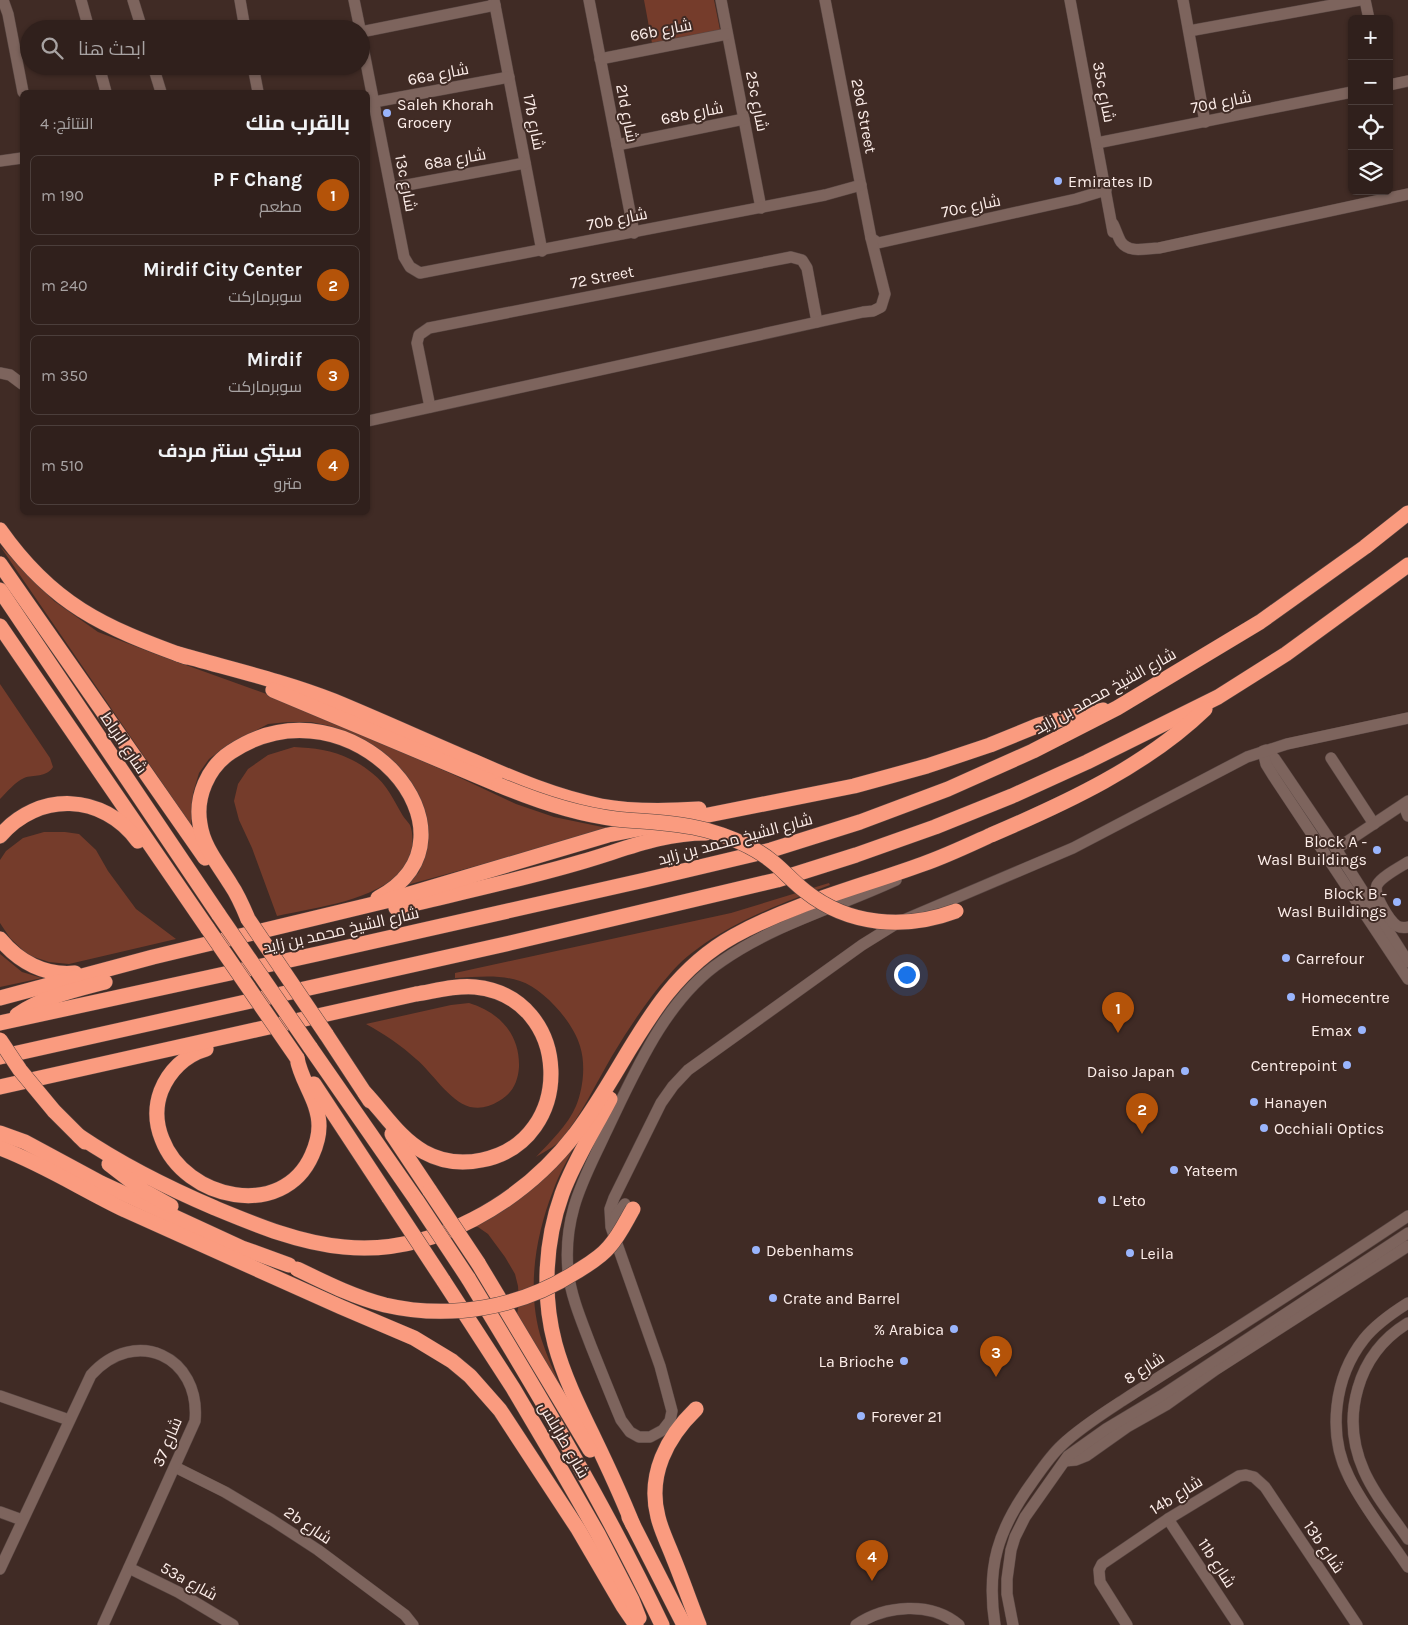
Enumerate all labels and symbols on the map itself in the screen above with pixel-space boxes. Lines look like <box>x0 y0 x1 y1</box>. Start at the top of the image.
street label: 66b شارع <box>628 15 694 47</box>
street label: 66a شارع <box>406 59 471 91</box>
street label: 35c شارع <box>1087 60 1119 124</box>
street label: 25c شارع <box>740 69 772 133</box>
street label: 29d Street <box>847 77 881 155</box>
street label: 21d شارع <box>610 82 642 144</box>
street label: 70d شارع <box>1189 87 1253 119</box>
street label: 17b شارع <box>517 92 549 152</box>
place label: Saleh Khorah Grocery <box>397 95 494 132</box>
street label: 68b شارع <box>659 98 725 130</box>
marker: Saleh Khorah Grocery <box>381 107 393 119</box>
street label: 68a شارع <box>423 144 488 176</box>
street label: 13c شارع <box>389 153 421 214</box>
place label: Emirates ID <box>1068 172 1153 191</box>
marker: Emirates ID <box>1052 175 1064 187</box>
street label: 70c شارع <box>940 190 1003 223</box>
street label: 70b شارع <box>585 204 649 236</box>
street label: 72 Street <box>569 262 635 292</box>
street label: شارع الشيخ محمد بن زايد <box>1031 644 1180 740</box>
street label: شارع الرباط <box>95 709 151 778</box>
street label: شارع الشيخ محمد بن زايد <box>656 809 815 871</box>
place label: Block A - Wasl Buildings <box>1257 832 1367 869</box>
marker: Block A - Wasl Buildings <box>1371 844 1383 856</box>
place label: Block B - Wasl Buildings <box>1277 884 1387 921</box>
marker: Block B - Wasl Buildings <box>1391 896 1403 908</box>
street label: شارع الشيخ محمد بن زايد <box>261 903 421 959</box>
place label: Carrefour <box>1296 949 1364 968</box>
marker: Carrefour <box>1280 952 1292 964</box>
your location <box>894 962 920 988</box>
place label: Homecentre <box>1301 988 1390 1007</box>
marker: Homecentre <box>1285 991 1297 1003</box>
pin: 1 <box>1102 992 1134 1033</box>
place label: Emax <box>1311 1021 1352 1040</box>
marker: Emax <box>1356 1024 1368 1036</box>
place label: Centrepoint <box>1251 1056 1337 1075</box>
marker: Centrepoint <box>1341 1059 1353 1071</box>
place label: Daiso Japan <box>1087 1062 1175 1081</box>
marker: Daiso Japan <box>1179 1065 1191 1077</box>
pin: 2 <box>1126 1093 1158 1134</box>
place label: Hanayen <box>1264 1093 1327 1112</box>
marker: Hanayen <box>1248 1096 1260 1108</box>
place label: Occhiali Optics <box>1274 1119 1384 1138</box>
marker: Occhiali Optics <box>1258 1122 1270 1134</box>
place label: Yateem <box>1184 1161 1238 1180</box>
marker: Yateem <box>1168 1164 1180 1176</box>
place label: L’eto <box>1112 1191 1146 1210</box>
marker: L’eto <box>1096 1194 1108 1206</box>
place label: Debenhams <box>766 1241 854 1260</box>
marker: Debenhams <box>750 1244 762 1256</box>
place label: Leila <box>1140 1244 1174 1263</box>
marker: Leila <box>1124 1247 1136 1259</box>
place label: Crate and Barrel <box>783 1289 900 1308</box>
marker: Crate and Barrel <box>767 1292 779 1304</box>
place label: % Arabica <box>873 1320 944 1339</box>
marker: % Arabica <box>948 1323 960 1335</box>
pin: 3 <box>980 1336 1012 1377</box>
street label: شارع 8 <box>1120 1348 1169 1390</box>
place label: La Brioche <box>819 1352 894 1371</box>
marker: La Brioche <box>898 1355 910 1367</box>
street label: شارع طرابلس <box>533 1398 593 1483</box>
place label: Forever 21 <box>871 1407 942 1426</box>
marker: Forever 21 <box>855 1410 867 1422</box>
street label: شارع 37 <box>148 1414 188 1470</box>
street label: 14b شارع <box>1146 1471 1207 1520</box>
street label: 2b شارع <box>279 1502 336 1550</box>
street label: 13b شارع <box>1298 1517 1348 1578</box>
street label: 11b شارع <box>1192 1535 1240 1592</box>
pin: 4 <box>856 1540 888 1581</box>
street label: 53a شارع <box>156 1558 221 1606</box>

